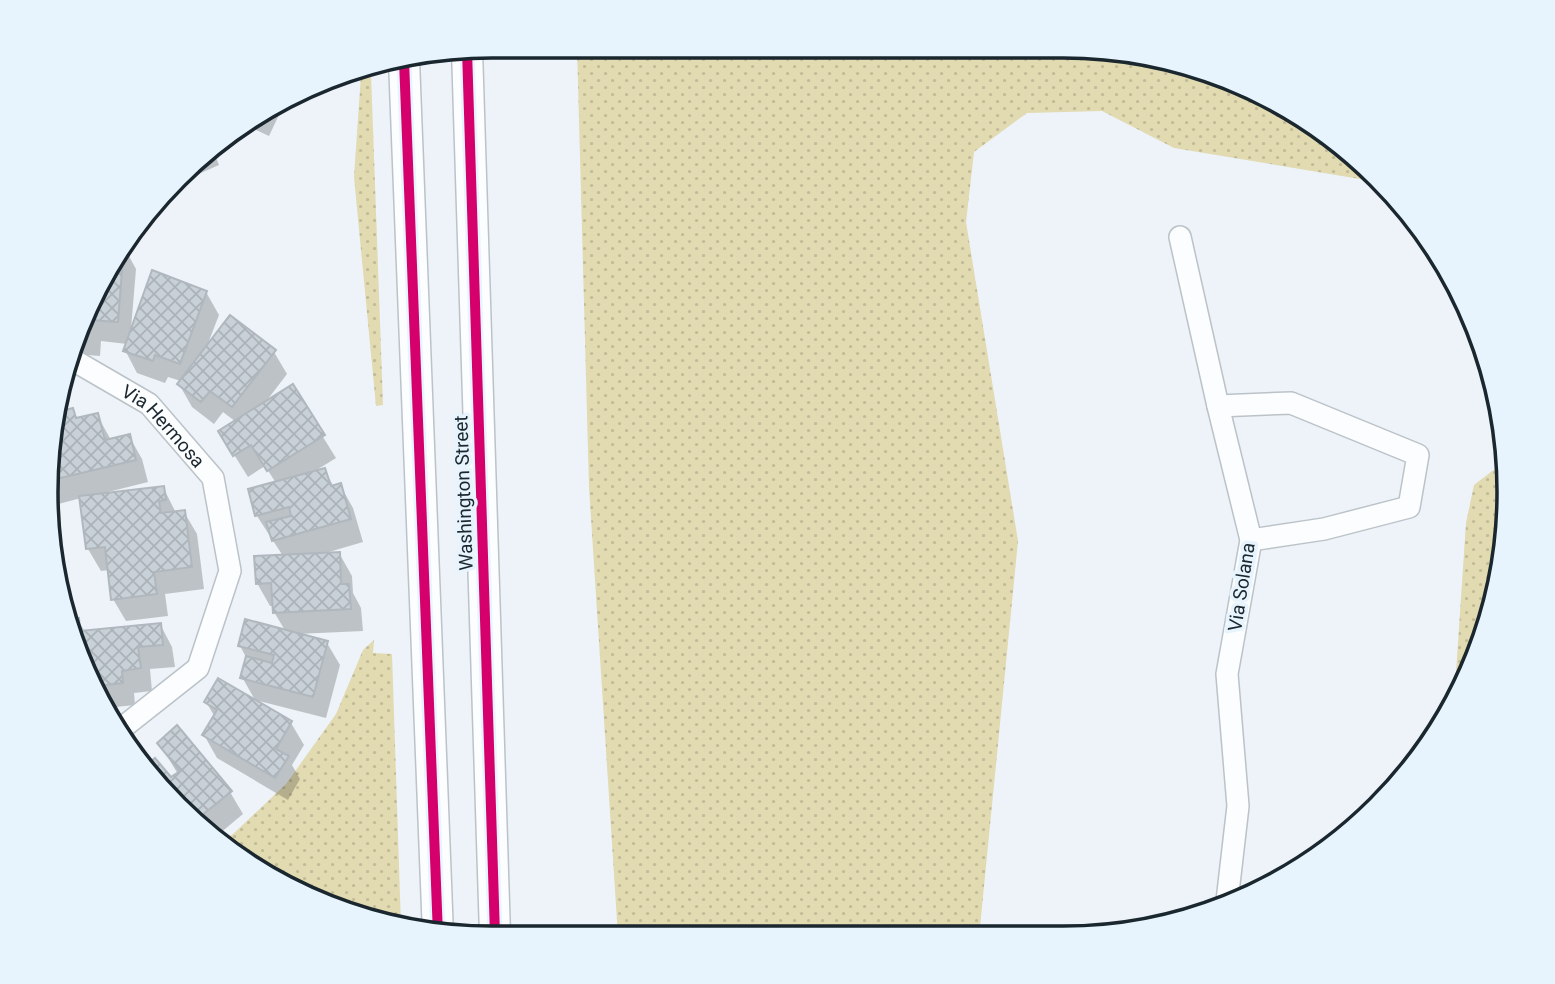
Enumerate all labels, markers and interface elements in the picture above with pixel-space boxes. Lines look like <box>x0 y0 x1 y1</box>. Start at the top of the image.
street label: Via Hermosa <box>118 380 210 472</box>
street label: Washington Street <box>449 415 478 571</box>
street label: Via Solana <box>1223 541 1260 633</box>

